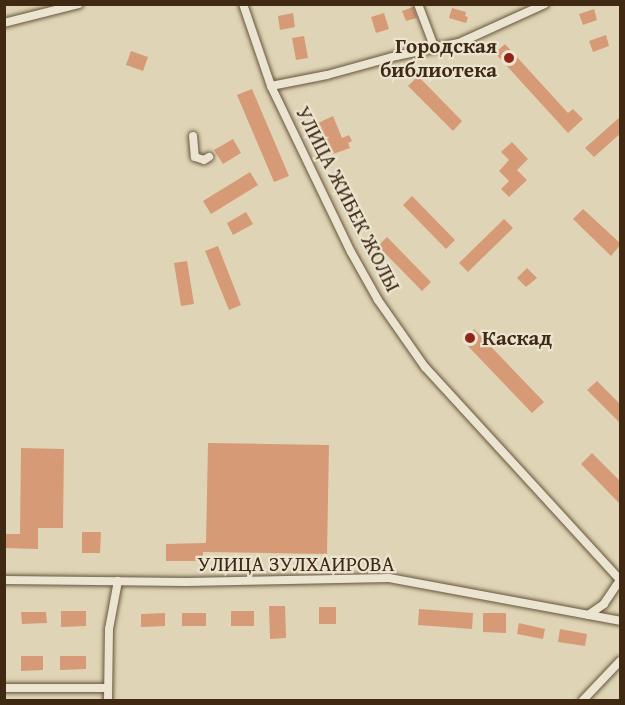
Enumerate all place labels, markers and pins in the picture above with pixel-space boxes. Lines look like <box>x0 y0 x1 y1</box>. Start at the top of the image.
place label: Городская библиотека <box>380 33 497 83</box>
marker: Городская библиотека <box>502 51 516 65</box>
place label: Каскад <box>482 325 552 351</box>
marker: Каскад <box>463 331 477 345</box>

